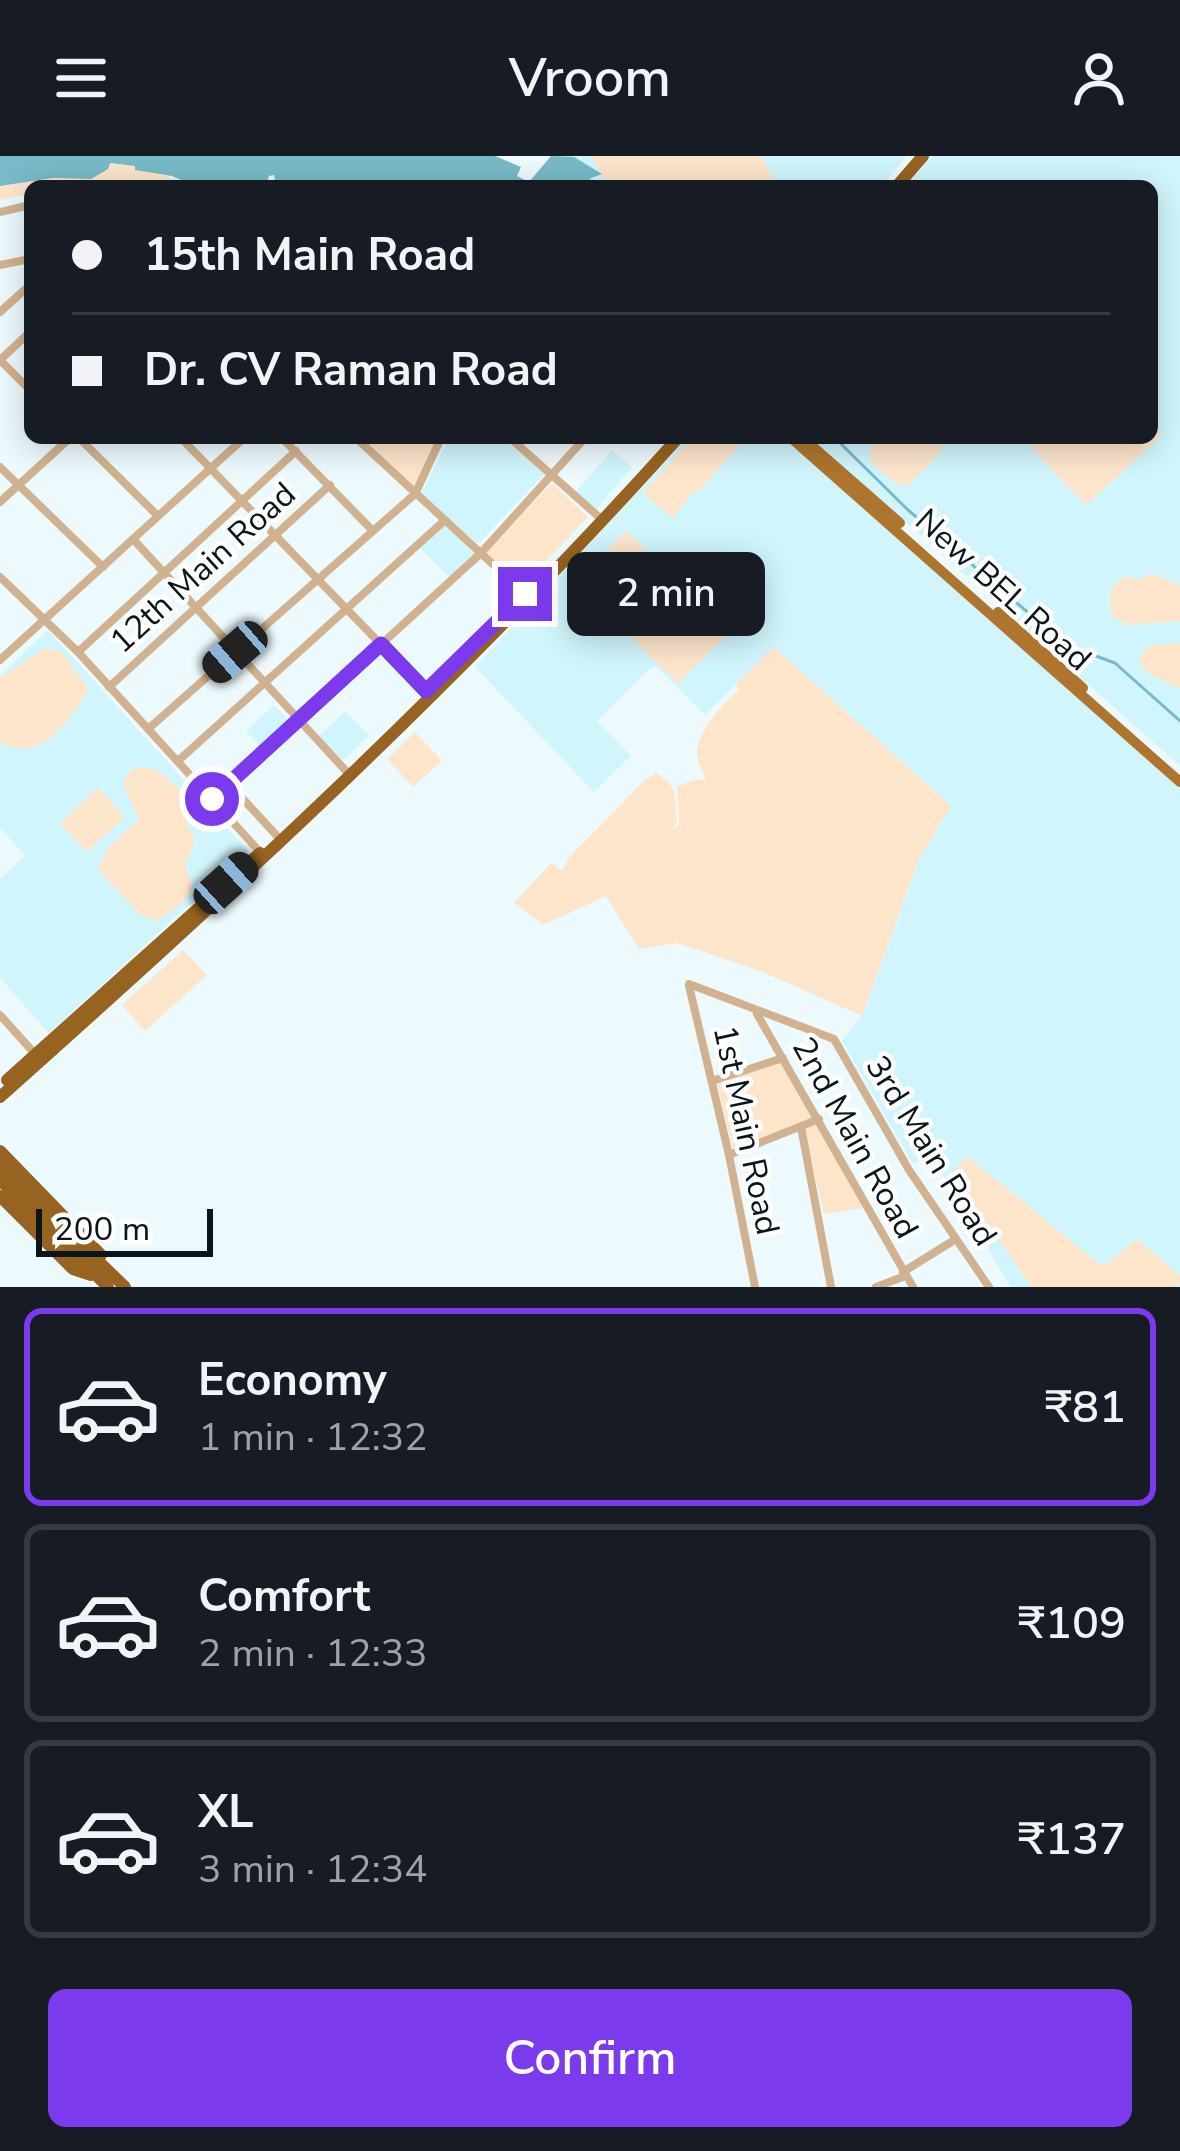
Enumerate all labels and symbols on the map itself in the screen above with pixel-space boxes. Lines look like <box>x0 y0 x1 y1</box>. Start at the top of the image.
street label: 12th Main Road <box>100 472 306 664</box>
street label: New BEL Road <box>905 499 1101 681</box>
callout: 2 min <box>567 552 765 636</box>
route end <box>498 567 552 621</box>
car <box>196 615 274 689</box>
route start <box>185 772 239 826</box>
car <box>187 846 265 920</box>
street label: 1st Main Road <box>702 1021 790 1239</box>
street label: 2nd Main Road <box>781 1029 929 1247</box>
street label: 3rd Main Road <box>855 1047 1007 1255</box>
scale bar <box>36 1203 213 1256</box>

